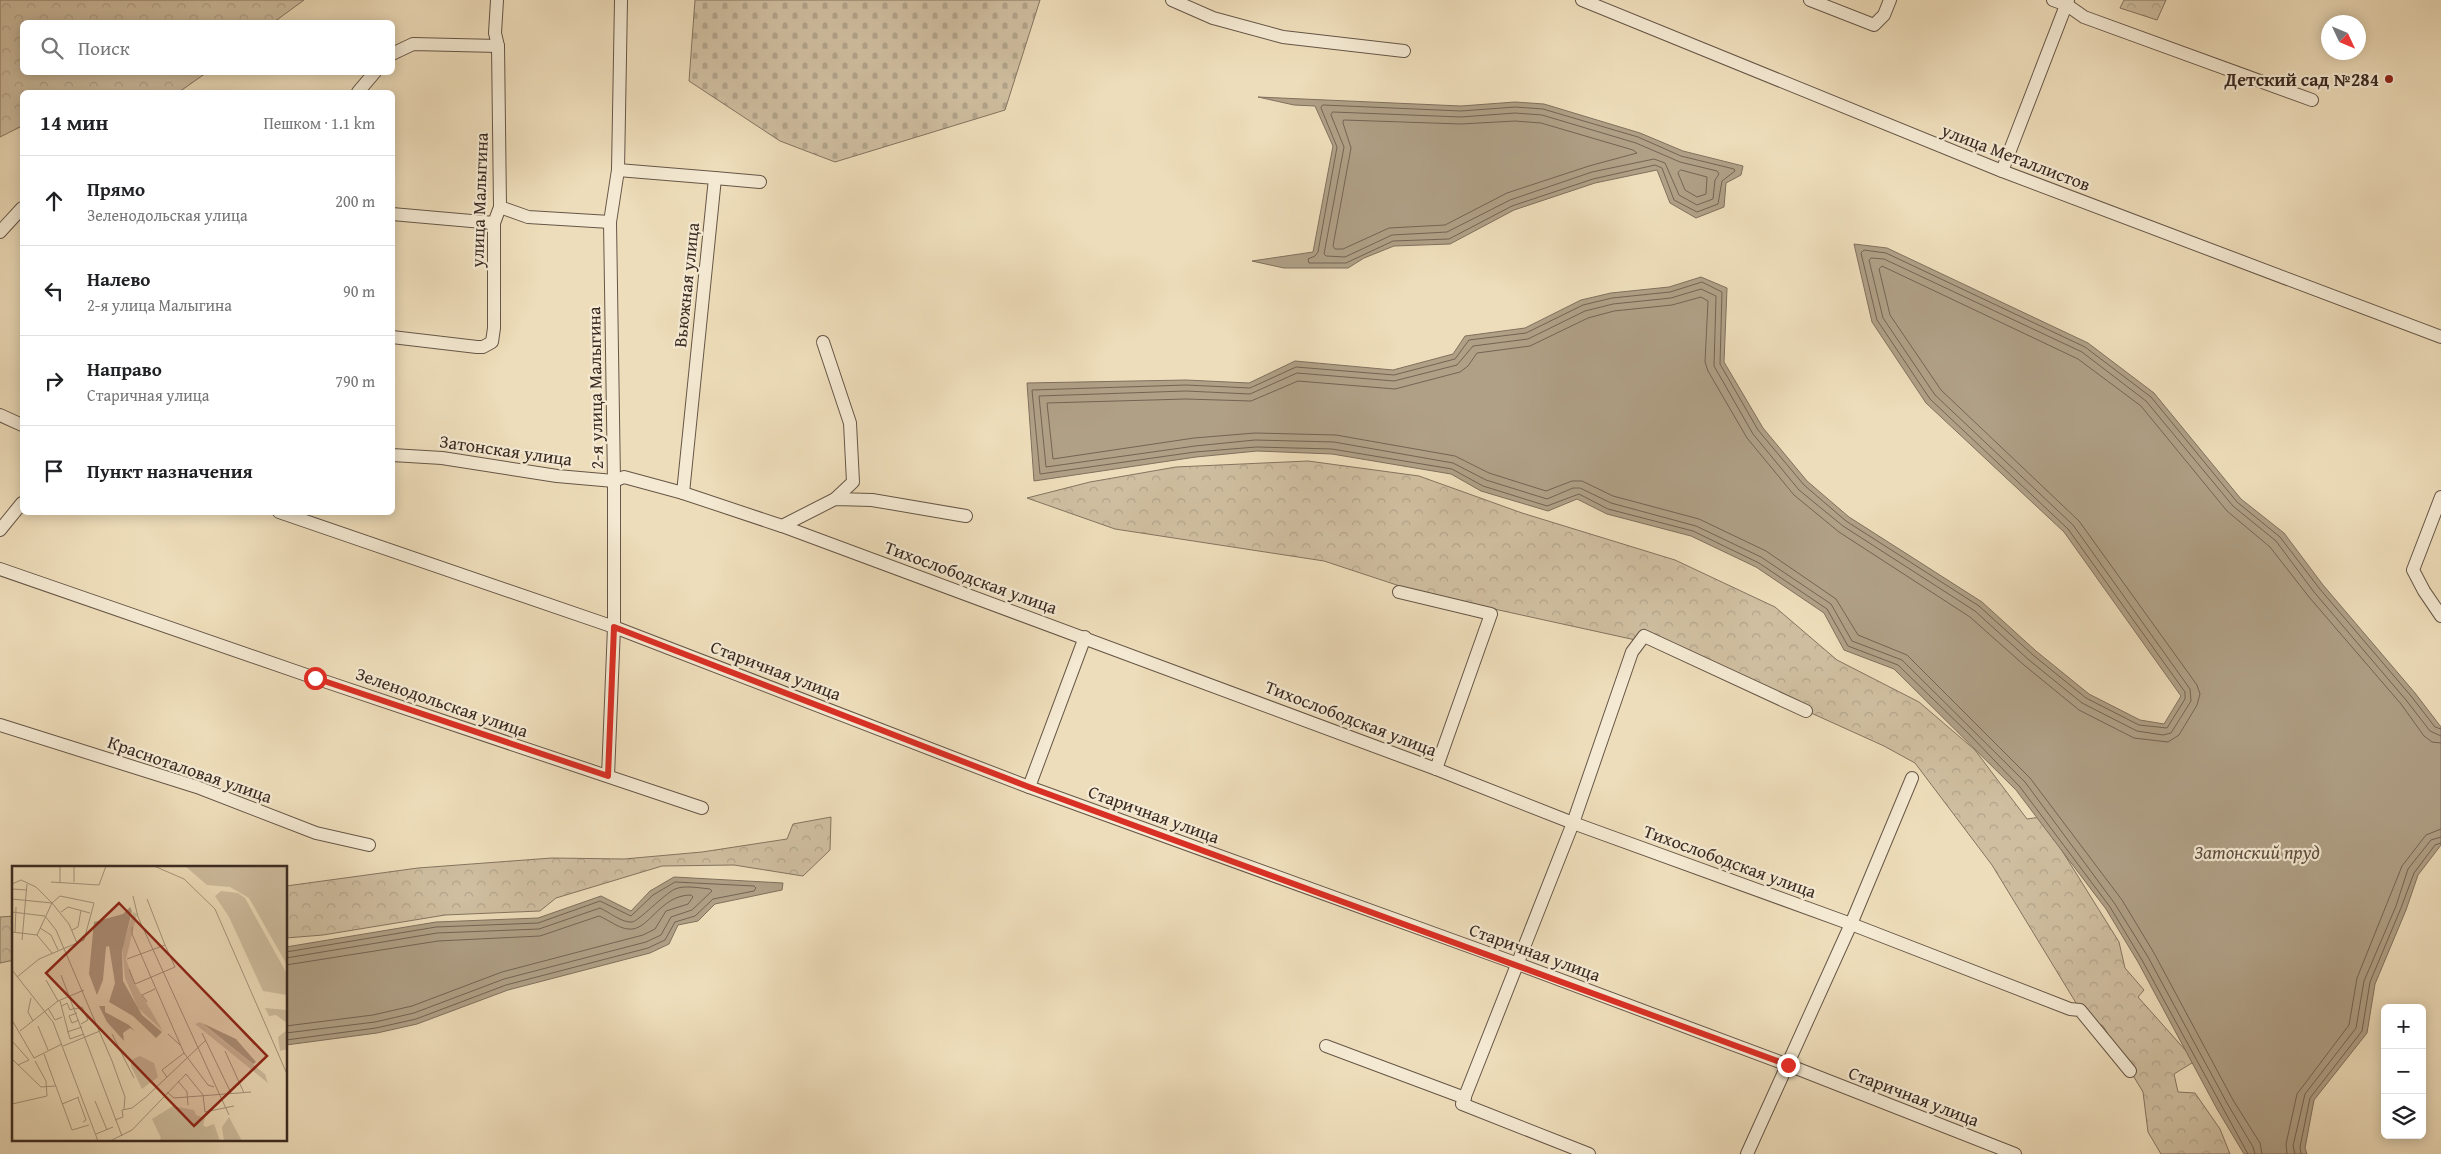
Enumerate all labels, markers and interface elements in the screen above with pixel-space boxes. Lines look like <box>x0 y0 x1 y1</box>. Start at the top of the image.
north arrow <box>2321 15 2366 60</box>
search box <box>20 20 395 75</box>
icon: search <box>38 34 66 62</box>
text: Поиск <box>78 34 130 62</box>
place label: Детский сад №284 <box>2224 66 2379 93</box>
marker: Детский сад №284 <box>2383 73 2395 85</box>
text: 14 мин <box>40 107 108 138</box>
text: Пешком · 1.1 km <box>263 111 375 135</box>
street label: улица Металлистов <box>1937 116 2095 198</box>
street label: улица Малыгина <box>463 132 495 269</box>
text: Прямо <box>87 175 145 203</box>
icon: ahead <box>40 187 68 215</box>
text: 200 m <box>335 189 375 213</box>
text: Зеленодольская улица <box>87 203 248 227</box>
street label: Вьюжная улица <box>666 221 706 349</box>
text: Налево <box>87 265 150 293</box>
icon: left <box>40 277 68 305</box>
text: 90 m <box>343 279 375 303</box>
text: 2-я улица Малыгина <box>87 293 232 317</box>
street label: 2-я улица Малыгина <box>580 306 610 470</box>
text: Направо <box>87 355 162 383</box>
icon: right <box>40 367 68 395</box>
text: 790 m <box>335 369 375 393</box>
text: Старичная улица <box>87 383 209 407</box>
street label: Затонская улица <box>438 427 575 473</box>
icon: arrive <box>40 457 68 485</box>
text: Пункт назначения <box>87 457 253 485</box>
street label: Тихослободская улица <box>881 533 1062 621</box>
street label: Старичная улица <box>707 633 846 707</box>
street label: Зеленодольская улица <box>352 660 532 744</box>
route start <box>304 667 327 690</box>
street label: Тихослободская улица <box>1261 673 1441 763</box>
street label: Красноталовая улица <box>104 728 276 810</box>
street label: Старичная улица <box>1085 778 1224 850</box>
street label: Тихослободская улица <box>1640 817 1821 905</box>
water label: Затонский пруд <box>2194 838 2320 866</box>
inset map <box>12 866 288 1142</box>
street label: Старичная улица <box>1466 916 1605 988</box>
map controls <box>2381 1004 2426 1139</box>
button: + <box>2381 1004 2426 1049</box>
button: − <box>2381 1049 2426 1094</box>
route end <box>1777 1054 1800 1077</box>
street label: Старичная улица <box>1845 1059 1984 1133</box>
button: layers <box>2381 1094 2426 1139</box>

